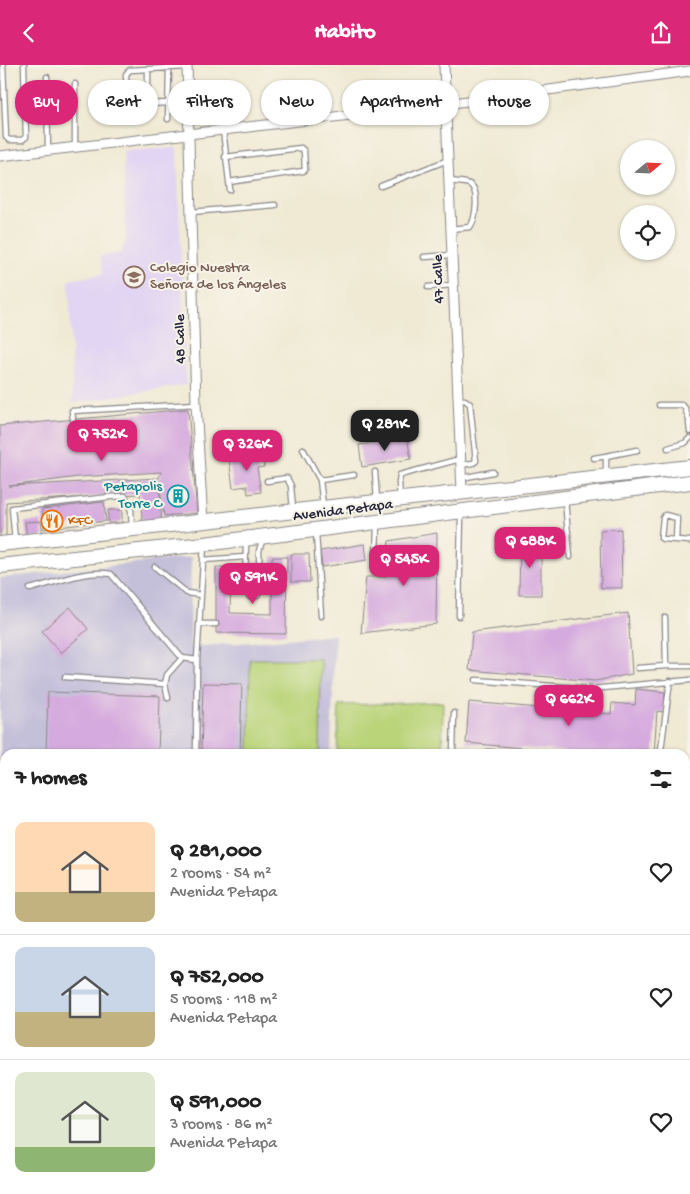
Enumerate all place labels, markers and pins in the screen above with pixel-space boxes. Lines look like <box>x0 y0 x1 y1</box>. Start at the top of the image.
place label: Colegio Nuestra Señora de los Ángeles <box>150 259 286 294</box>
school or university icon: Colegio Nuestra Señora de los Ángeles <box>122 265 146 289</box>
pin: Q 281K <box>344 409 426 452</box>
pin: Q 752K <box>61 419 143 462</box>
pin: Q 326K <box>206 429 288 472</box>
place label: Petapolis Torre C <box>103 478 163 513</box>
building icon: Petapolis Torre C <box>166 484 190 508</box>
restaurant icon: KFC <box>40 509 64 533</box>
place label: KFC <box>68 512 93 530</box>
pin: Q 688K <box>489 527 571 569</box>
pin: Q 545K <box>363 545 445 587</box>
pin: Q 591K <box>212 563 294 605</box>
pin: Q 662K <box>528 685 610 727</box>

